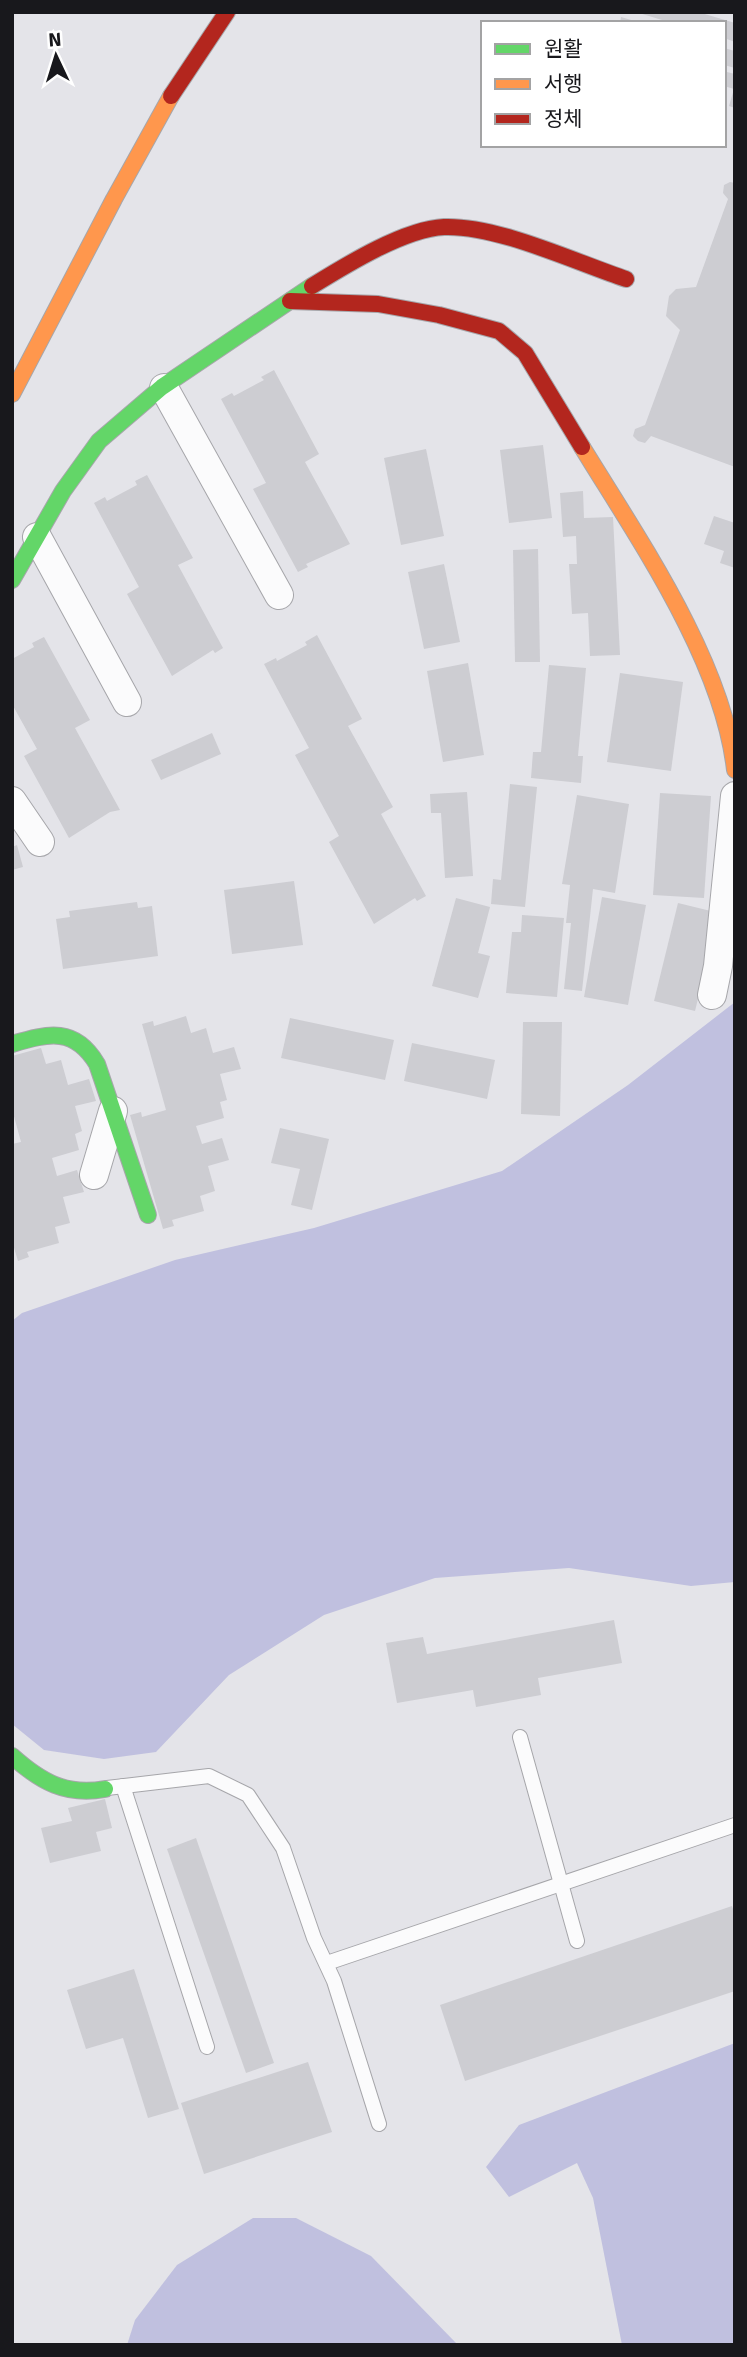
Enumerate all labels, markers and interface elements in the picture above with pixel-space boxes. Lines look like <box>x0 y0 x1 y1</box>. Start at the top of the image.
north arrow <box>21 21 91 91</box>
legend <box>481 21 726 147</box>
text: N <box>47 28 62 52</box>
text: 원활 <box>544 36 583 62</box>
text: 서행 <box>544 71 583 97</box>
text: 정체 <box>544 106 583 132</box>

